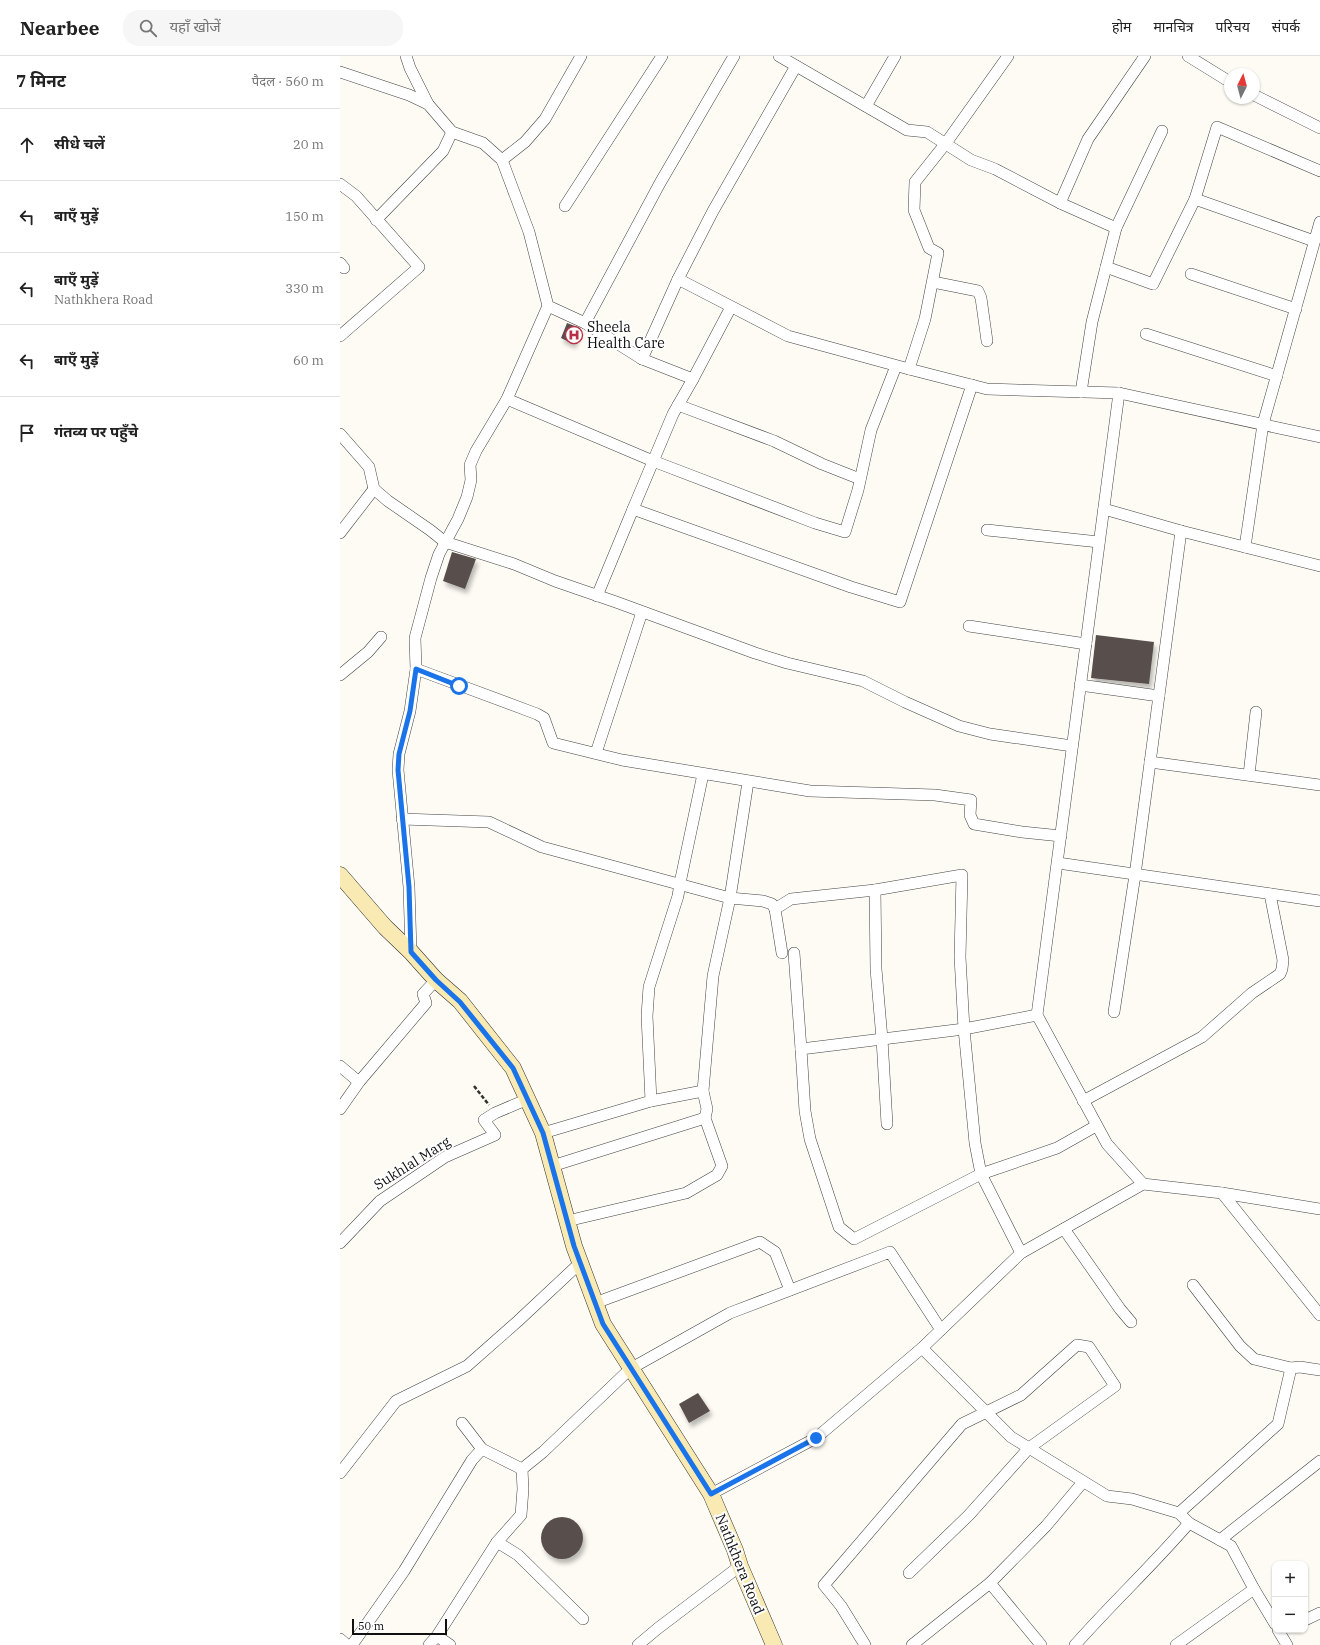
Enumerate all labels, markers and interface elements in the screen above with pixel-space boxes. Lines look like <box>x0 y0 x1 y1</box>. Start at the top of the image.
search box <box>123 10 403 46</box>
text: Nearbee <box>20 16 99 40</box>
icon: search <box>137 17 159 39</box>
text: यहाँ खोजें <box>169 17 221 36</box>
text: होम <box>1112 18 1131 36</box>
text: मानचित्र <box>1153 18 1194 36</box>
text: परिचय <box>1216 18 1250 36</box>
text: संपर्क <box>1272 18 1300 36</box>
north arrow <box>1224 68 1260 104</box>
text: 7 मिनट <box>16 70 66 92</box>
text: पैदल · 560 m <box>252 73 324 90</box>
icon: ahead <box>16 134 38 156</box>
text: सीधे चलें <box>54 134 105 153</box>
text: 20 m <box>293 136 324 153</box>
icon: left <box>16 206 38 228</box>
text: बाएँ मुड़ें <box>54 206 99 225</box>
text: 150 m <box>285 208 324 225</box>
text: बाएँ मुड़ें <box>54 270 99 289</box>
icon: left <box>16 278 38 300</box>
text: 330 m <box>285 280 324 297</box>
text: Nathkhera Road <box>54 291 153 308</box>
place label: Sheela Health Care <box>587 318 665 352</box>
hospital icon: Sheela Health Care <box>564 325 584 345</box>
icon: left <box>16 350 38 372</box>
text: बाएँ मुड़ें <box>54 350 99 369</box>
text: 60 m <box>293 352 324 369</box>
icon: arrive <box>16 422 38 444</box>
text: गंतव्य पर पहुँचे <box>54 422 138 441</box>
route start <box>450 677 468 695</box>
street label: Sukhlal Marg <box>370 1132 454 1194</box>
route end <box>807 1429 825 1447</box>
street label: Nathkhera Road <box>712 1511 769 1617</box>
map controls <box>1272 1561 1308 1633</box>
button: + <box>1272 1561 1308 1597</box>
button: − <box>1272 1597 1308 1633</box>
scale bar <box>352 1617 447 1636</box>
text: 50 m <box>358 1619 384 1633</box>

